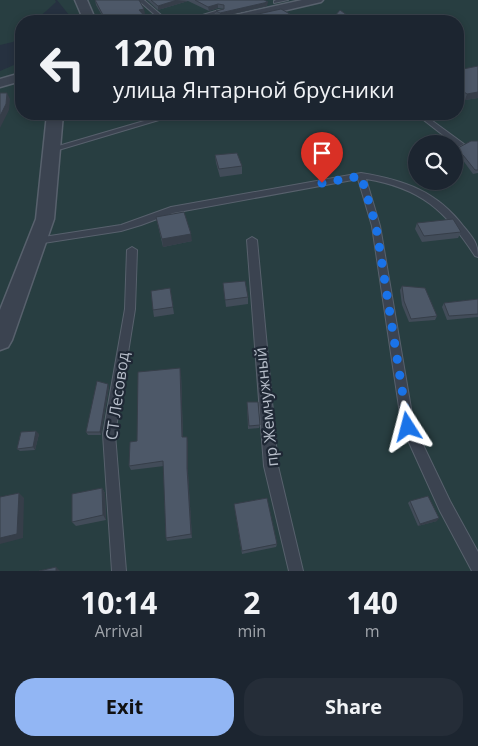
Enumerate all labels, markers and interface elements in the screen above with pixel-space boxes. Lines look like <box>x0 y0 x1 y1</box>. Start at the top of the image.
text: 120 m <box>113 29 217 76</box>
icon: left <box>30 35 95 100</box>
text: улица Янтарной брусники <box>113 74 394 104</box>
pin <box>301 132 343 183</box>
map controls <box>408 135 463 190</box>
button: search <box>408 135 463 190</box>
icon: arrive <box>308 139 336 167</box>
street label: пр Жемчужный <box>249 346 283 468</box>
street label: СТ Лесовод <box>100 351 134 441</box>
position arrow <box>381 400 433 452</box>
text: 10:14 <box>80 582 157 623</box>
text: 2 <box>243 582 260 623</box>
text: 140 <box>346 582 398 623</box>
text: Arrival <box>95 620 143 642</box>
text: min <box>238 620 266 642</box>
text: m <box>365 620 380 642</box>
button: Exit <box>15 678 234 736</box>
button: Share <box>244 678 463 736</box>

